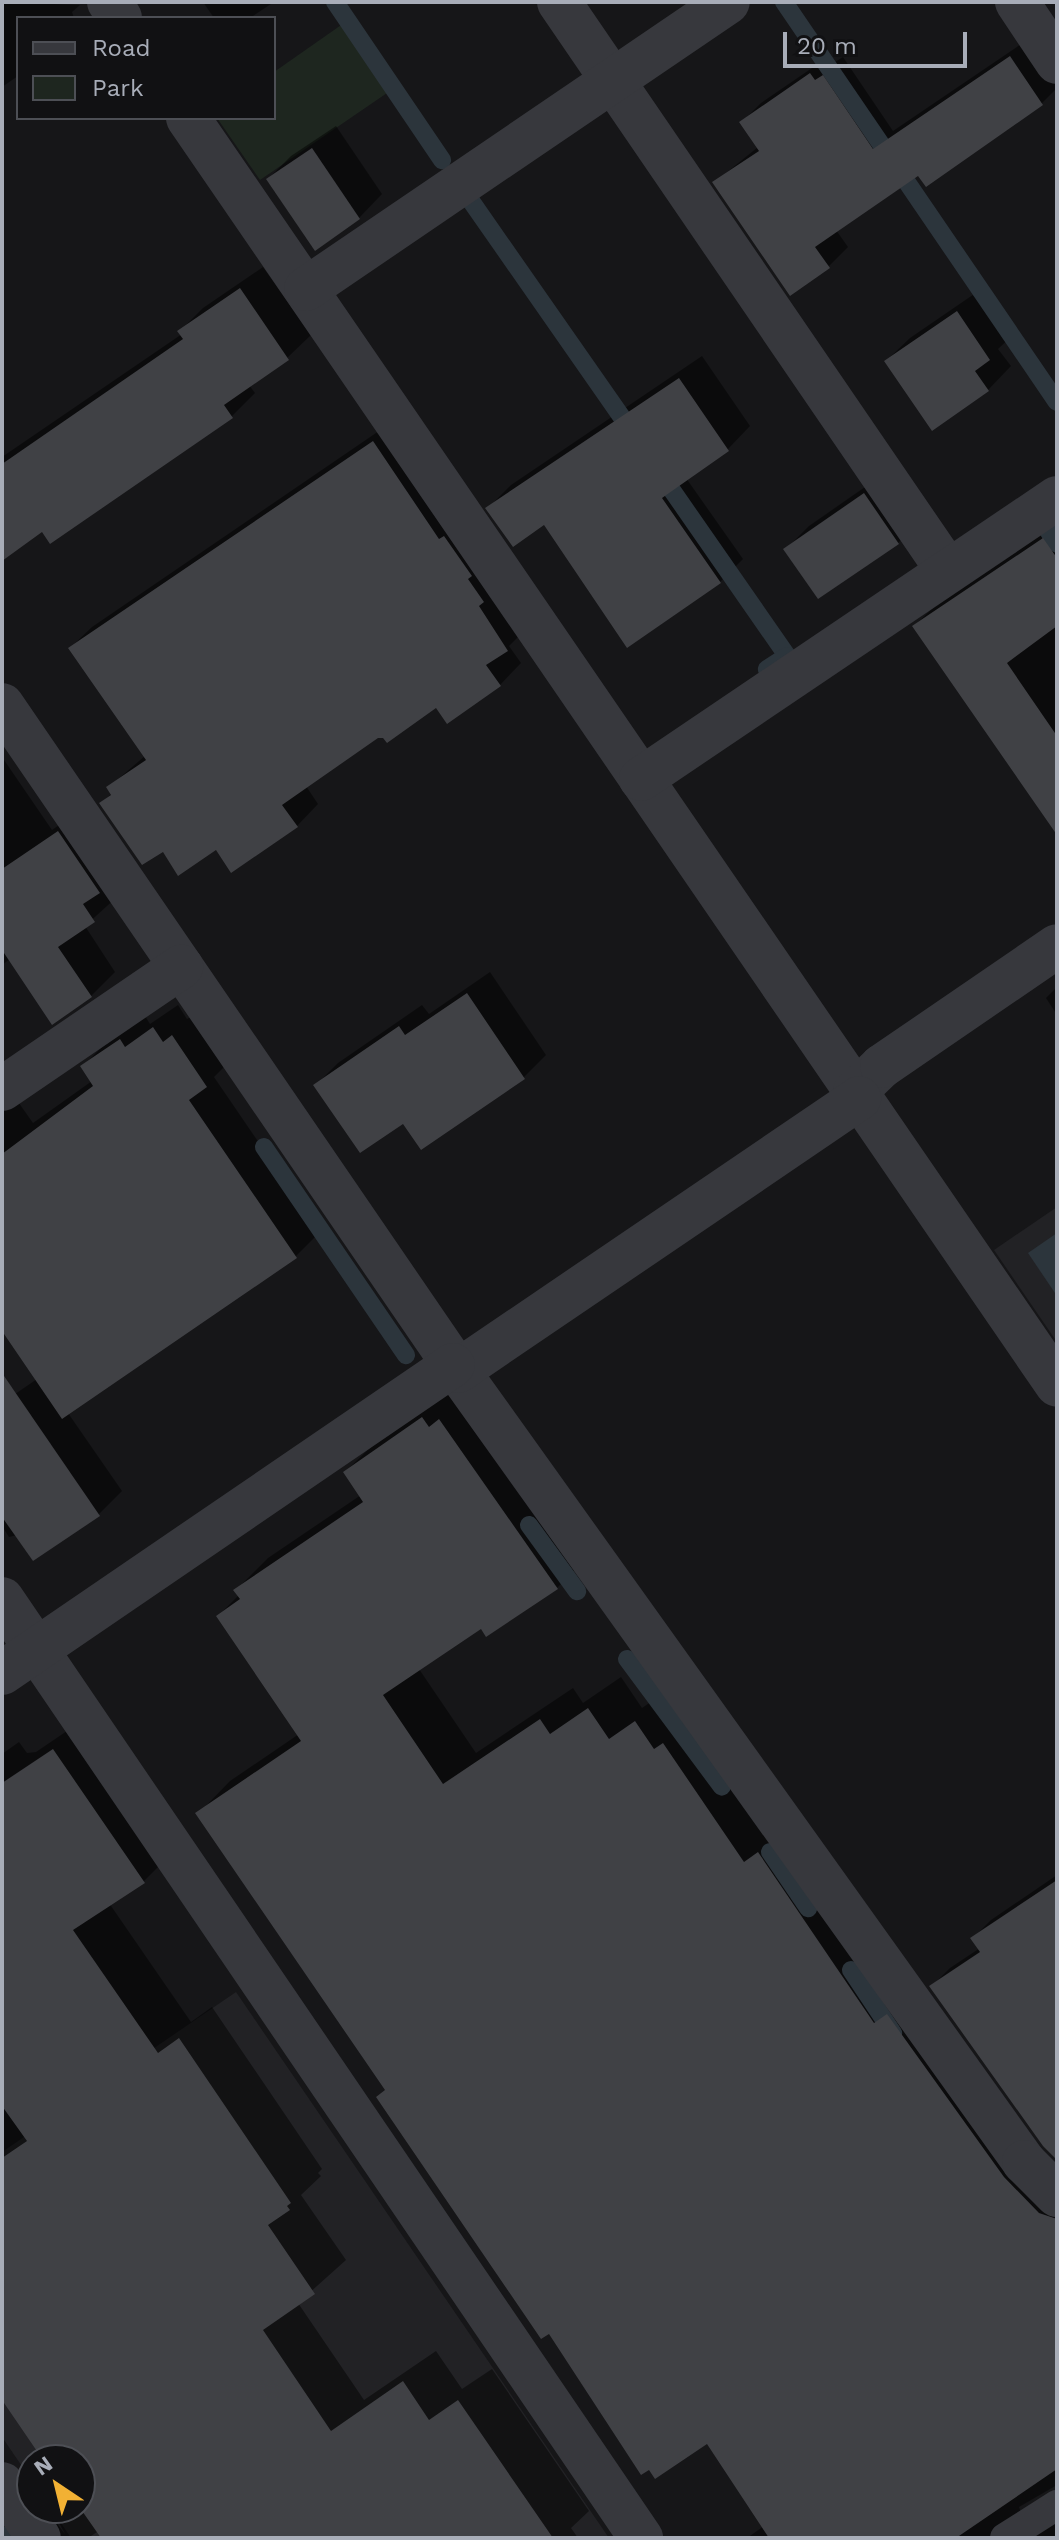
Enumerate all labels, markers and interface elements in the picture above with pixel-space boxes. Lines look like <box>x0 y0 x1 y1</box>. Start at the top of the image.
legend <box>16 16 276 120</box>
scale bar <box>787 16 971 66</box>
text: 20 m <box>797 32 857 60</box>
text: Road <box>92 34 151 62</box>
text: Park <box>92 74 144 102</box>
north arrow <box>16 2444 96 2524</box>
text: N <box>29 2451 57 2480</box>

